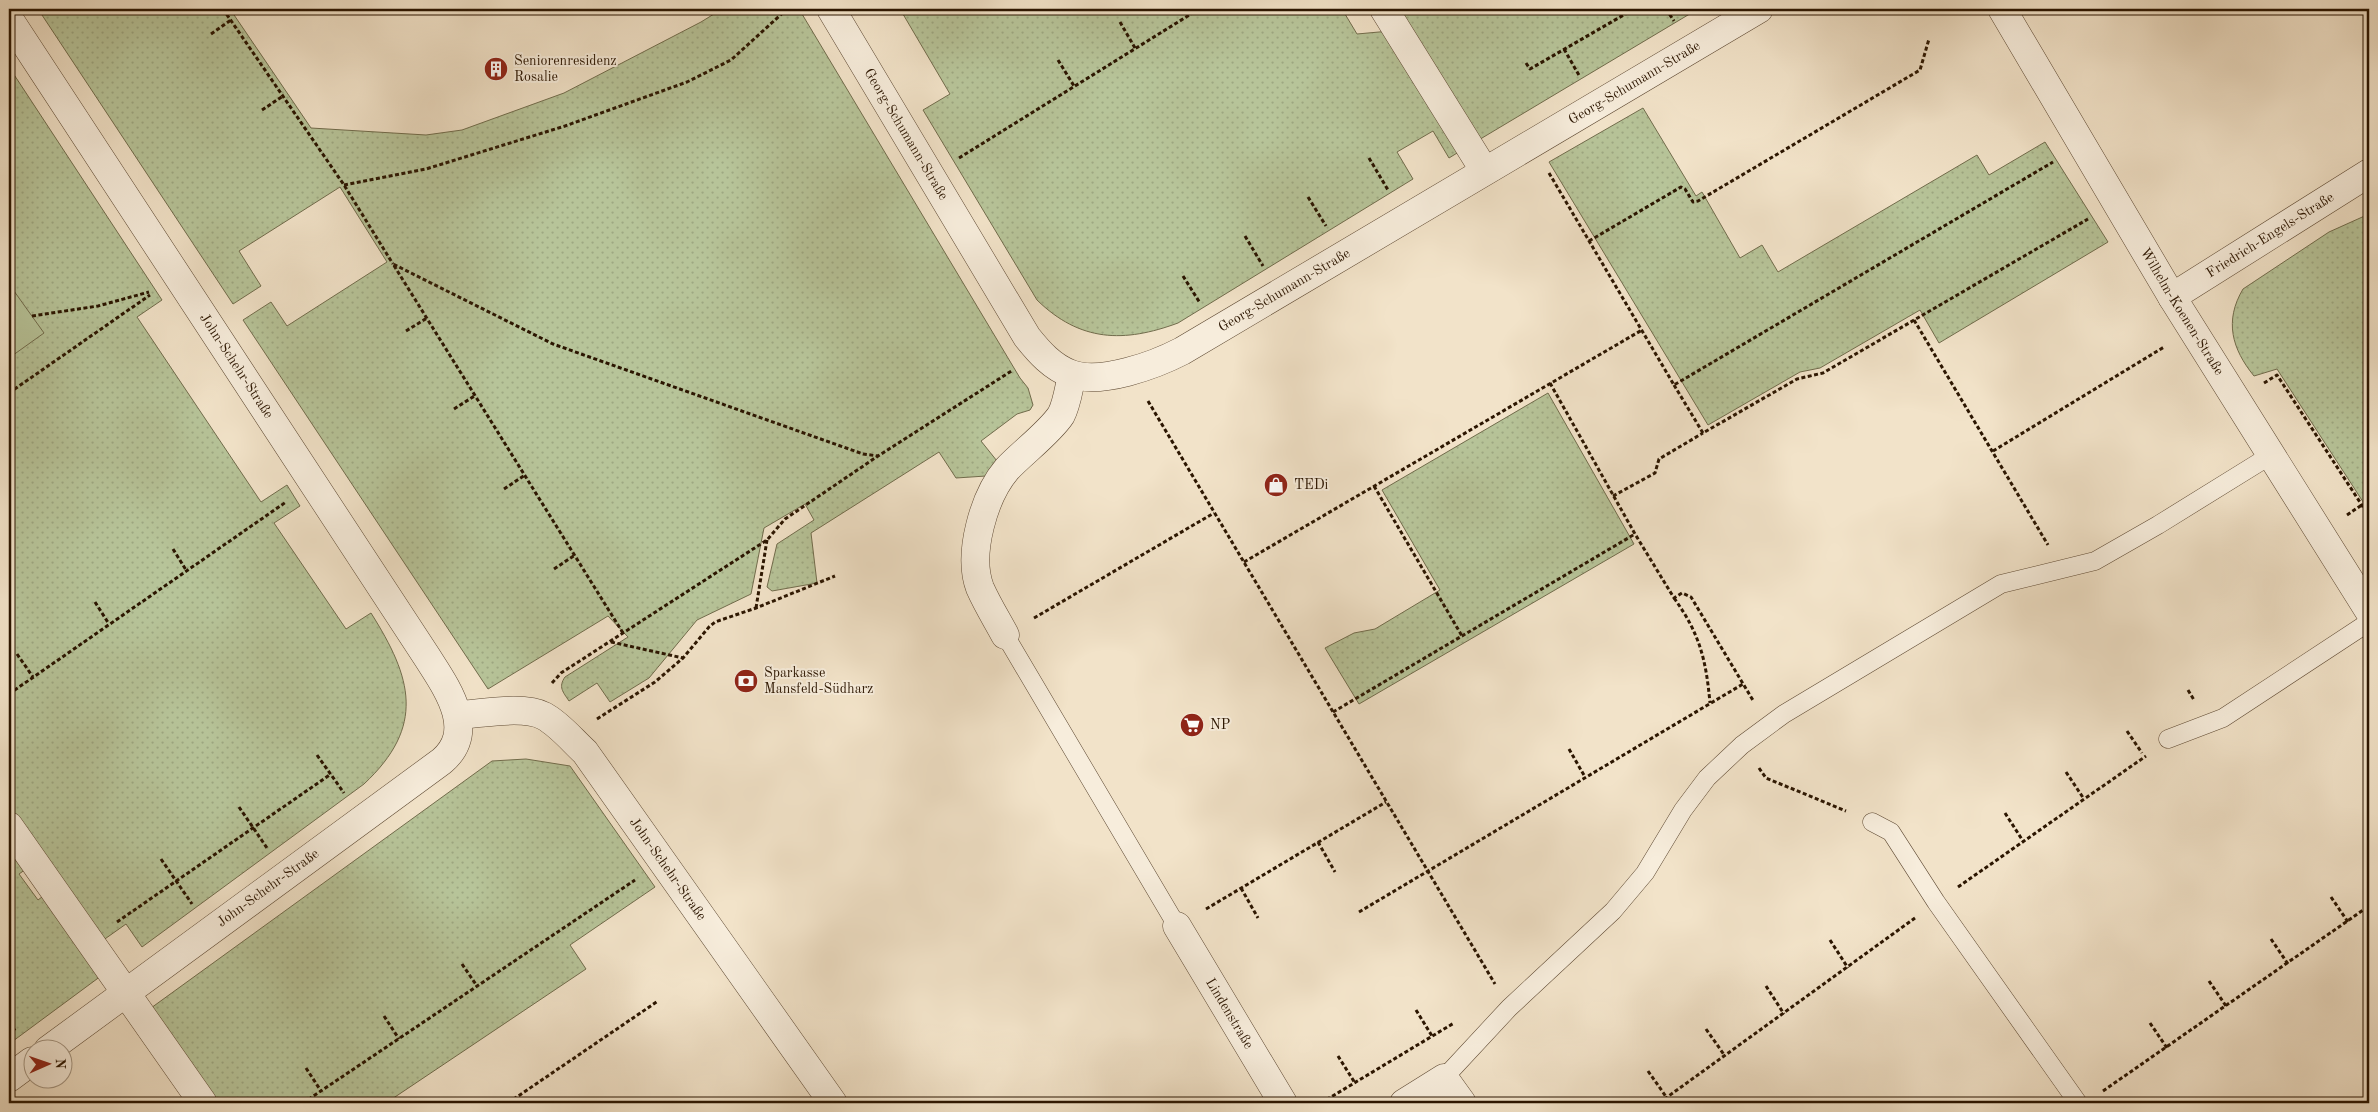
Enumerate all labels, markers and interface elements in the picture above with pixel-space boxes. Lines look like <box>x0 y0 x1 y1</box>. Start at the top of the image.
street label: Georg-Schumann-Straße <box>1566 38 1703 127</box>
place label: Seniorenresidenz Rosalie <box>514 54 617 84</box>
building icon: Seniorenresidenz Rosalie <box>483 56 509 82</box>
street label: Georg-Schumann-Straße <box>861 66 950 202</box>
street label: Friedrich-Engels-Straße <box>2204 190 2336 280</box>
street label: Wilhelm-Koenen-Straße <box>2138 245 2226 378</box>
street label: Georg-Schumann-Straße <box>1216 246 1353 335</box>
street label: John-Schehr-Straße <box>197 311 276 421</box>
shop icon: TEDi <box>1263 472 1289 498</box>
place label: TEDi <box>1294 478 1329 492</box>
place label: Sparkasse Mansfeld-Südharz <box>764 666 874 696</box>
bank icon: Sparkasse Mansfeld-Südharz <box>733 668 759 694</box>
supermarket icon: NP <box>1179 712 1205 738</box>
place label: NP <box>1210 718 1230 732</box>
street label: John-Schehr-Straße <box>627 815 709 923</box>
street label: John-Schehr-Straße <box>214 846 322 930</box>
street label: Lindenstraße <box>1203 976 1256 1051</box>
north arrow <box>22 1040 72 1090</box>
text: N <box>53 1058 67 1069</box>

